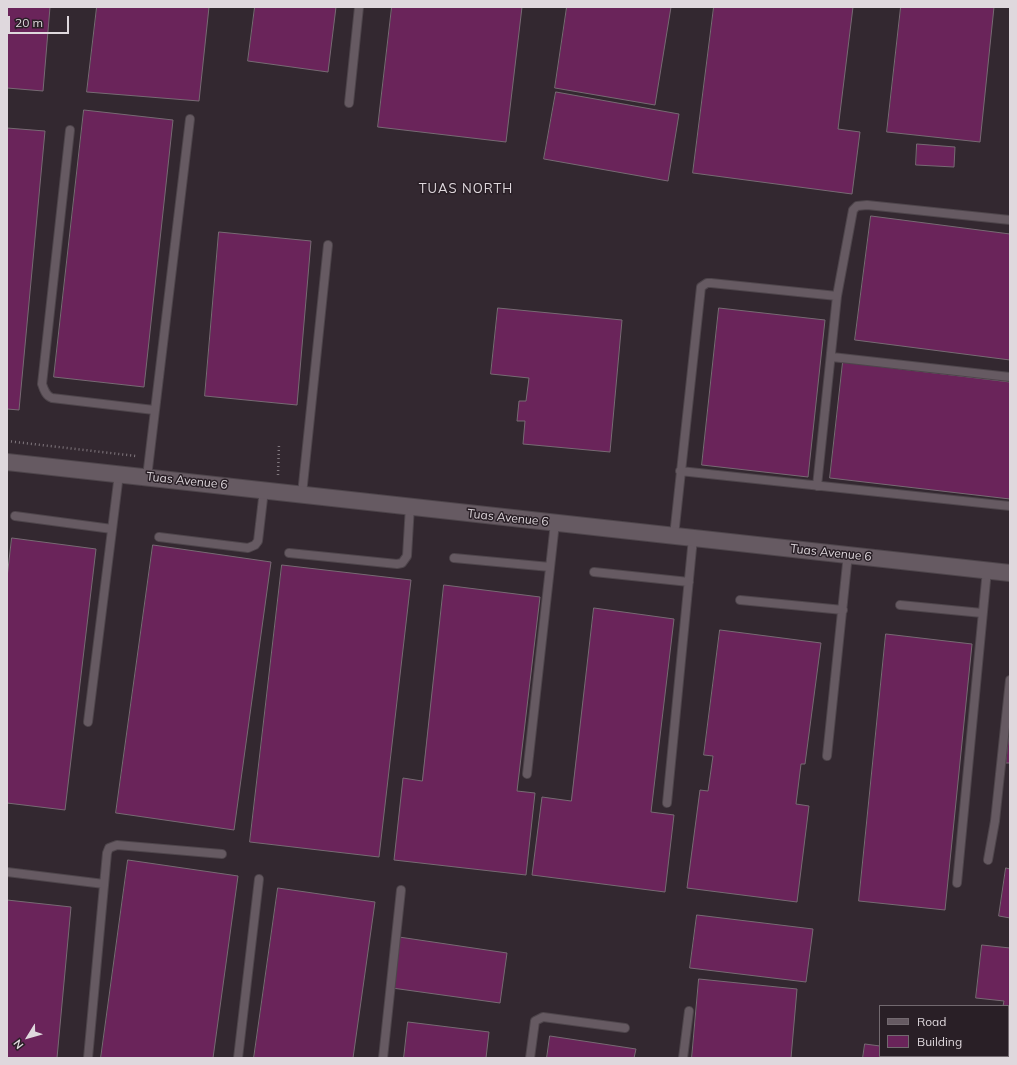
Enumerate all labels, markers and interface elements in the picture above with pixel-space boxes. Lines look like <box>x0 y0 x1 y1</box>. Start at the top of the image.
scale bar <box>10 8 71 34</box>
text: 20 m <box>15 15 43 30</box>
district label: TUAS NORTH <box>419 181 513 197</box>
street label: Tuas Avenue 6 <box>146 470 228 492</box>
street label: Tuas Avenue 6 <box>467 507 549 529</box>
street label: Tuas Avenue 6 <box>790 542 872 564</box>
legend <box>879 1005 1009 1057</box>
text: Road <box>917 1014 946 1029</box>
north arrow <box>8 1017 48 1057</box>
text: Building <box>917 1034 962 1049</box>
text: N <box>10 1037 27 1052</box>

